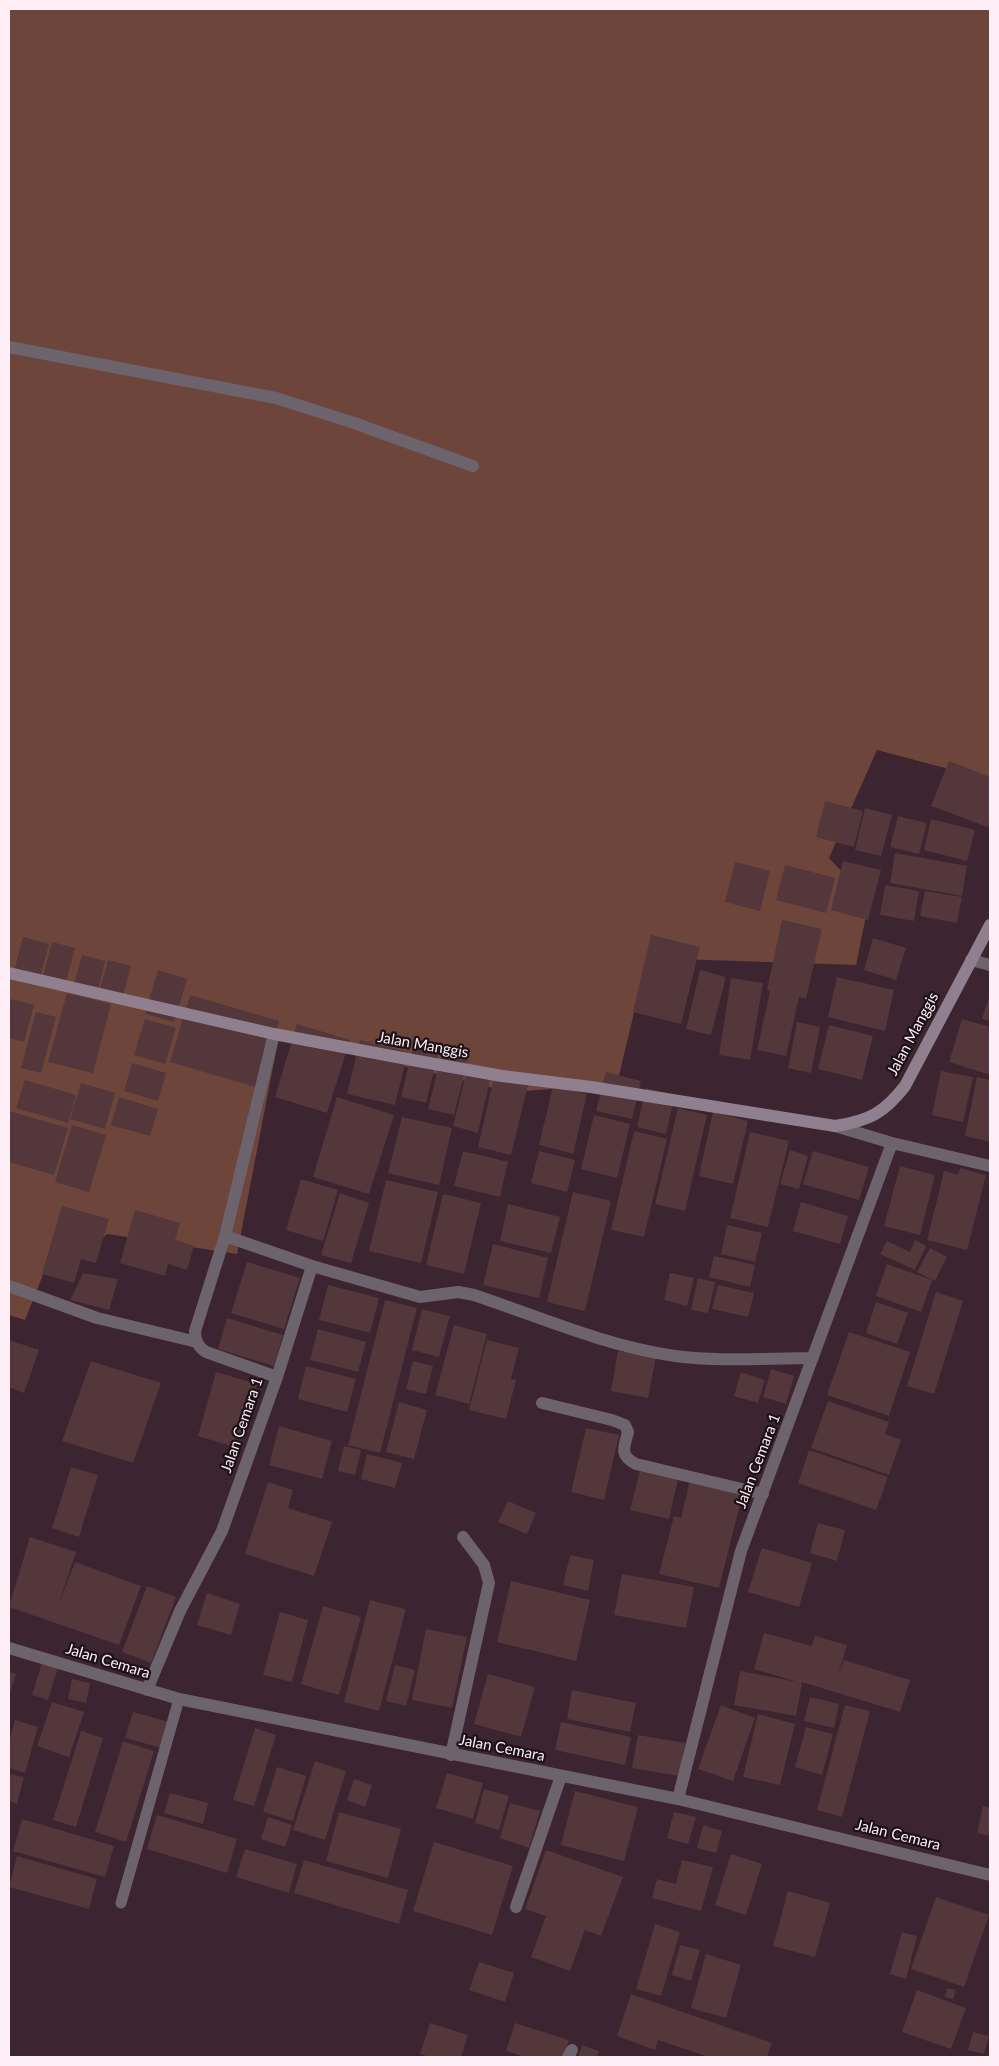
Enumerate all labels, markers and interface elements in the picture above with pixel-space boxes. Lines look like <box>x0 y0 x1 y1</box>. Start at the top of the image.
street label: Jalan Manggis <box>883 989 943 1079</box>
street label: Jalan Manggis <box>376 1028 470 1062</box>
street label: Jalan Cemara 1 <box>217 1375 267 1475</box>
street label: Jalan Cemara 1 <box>732 1411 784 1511</box>
street label: Jalan Cemara <box>64 1640 152 1682</box>
street label: Jalan Cemara <box>458 1731 546 1765</box>
street label: Jalan Cemara <box>854 1816 942 1854</box>

